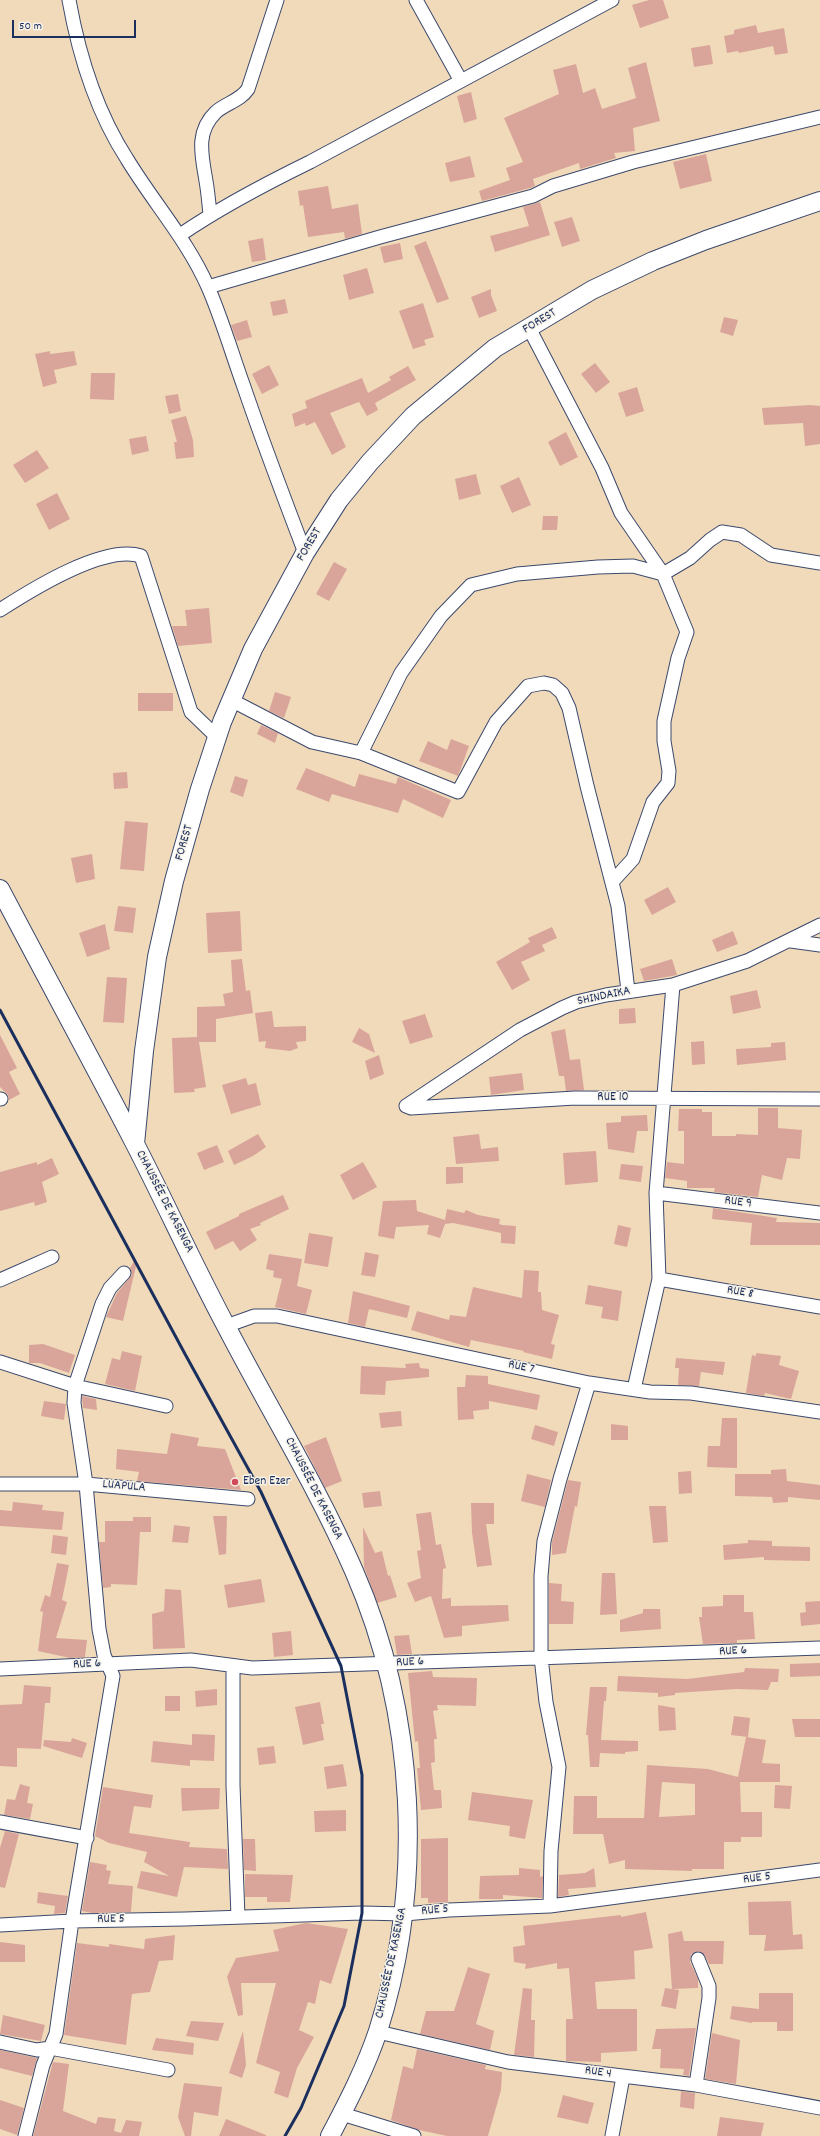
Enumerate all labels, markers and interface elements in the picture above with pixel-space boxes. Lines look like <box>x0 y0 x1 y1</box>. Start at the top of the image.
scale bar <box>14 12 138 38</box>
text: 50 m <box>19 18 42 35</box>
street label: FOREST <box>520 306 560 338</box>
street label: FOREST <box>294 525 326 565</box>
street label: FOREST <box>172 823 198 863</box>
street label: SHINDAIKA <box>576 984 632 1010</box>
street label: RUE 10 <box>597 1090 629 1106</box>
street label: CHAUSSÉE DE KASENGA <box>131 1148 197 1256</box>
street label: RUE 9 <box>723 1194 753 1212</box>
street label: RUE 8 <box>726 1283 754 1303</box>
street label: RUE 7 <box>506 1358 536 1378</box>
street label: CHAUSSÉE DE KASENGA <box>280 1435 346 1543</box>
place label: Eben Ezer <box>243 1474 291 1490</box>
street label: LUAPULA <box>102 1477 146 1497</box>
marker: Eben Ezer <box>230 1477 240 1487</box>
street label: RUE 6 <box>719 1643 747 1661</box>
street label: RUE 6 <box>396 1654 424 1672</box>
street label: RUE 6 <box>73 1656 101 1674</box>
street label: RUE 5 <box>742 1870 772 1888</box>
street label: RUE 5 <box>421 1902 449 1920</box>
street label: CHAUSSÉE DE KASENGA <box>373 1906 411 2020</box>
street label: RUE 5 <box>97 1912 125 1928</box>
street label: RUE 4 <box>584 2063 612 2083</box>

